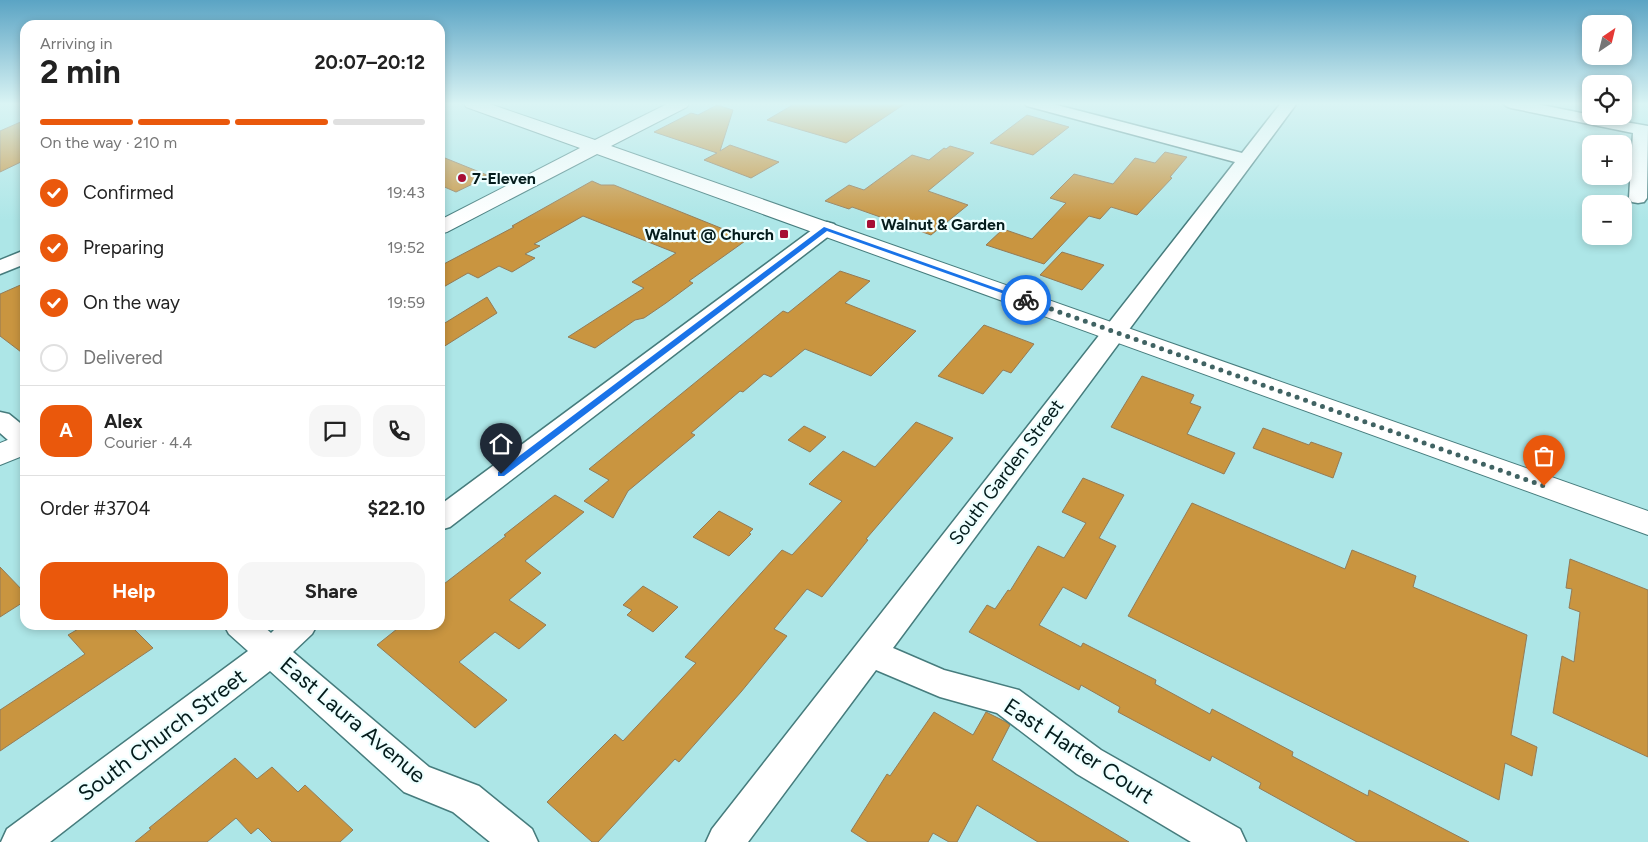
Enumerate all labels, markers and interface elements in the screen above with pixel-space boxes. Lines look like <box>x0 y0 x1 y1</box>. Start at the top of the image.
north arrow <box>1582 15 1632 65</box>
map controls <box>1582 15 1632 245</box>
text: Arriving in <box>40 34 112 53</box>
text: 20:07–20:12 <box>315 51 425 74</box>
text: 2 min <box>40 53 121 91</box>
button: locate <box>1582 75 1632 125</box>
text: On the way · 210 m <box>40 133 177 152</box>
button: + <box>1582 135 1632 185</box>
place label: 7-Eleven <box>472 169 536 188</box>
marker: 7-Eleven <box>456 172 468 184</box>
icon: check <box>40 179 68 207</box>
text: Confirmed <box>83 181 174 204</box>
text: 19:43 <box>387 183 425 202</box>
button: − <box>1582 195 1632 245</box>
place label: Walnut & Garden <box>881 215 1005 234</box>
marker: Walnut & Garden <box>865 218 877 230</box>
place label: Walnut @ Church <box>645 225 774 244</box>
marker: Walnut @ Church <box>778 228 790 240</box>
icon: check <box>40 234 68 262</box>
text: Preparing <box>83 236 164 259</box>
text: 19:52 <box>387 238 425 257</box>
courier <box>1001 275 1051 325</box>
icon: bike <box>1012 286 1040 314</box>
icon: check <box>40 289 68 317</box>
text: On the way <box>83 291 180 314</box>
text: 19:59 <box>387 293 425 312</box>
text: Delivered <box>83 346 163 369</box>
street label: South Garden Street <box>944 395 1068 549</box>
button: chat <box>309 405 361 457</box>
button: phone <box>373 405 425 457</box>
text: Alex <box>104 410 143 433</box>
text: A <box>59 419 73 442</box>
pin <box>480 423 522 474</box>
icon: home <box>487 430 515 458</box>
text: Courier · 4.4 <box>104 433 192 452</box>
pin <box>1523 435 1565 486</box>
icon: bag <box>1530 442 1558 470</box>
text: Order #3704 <box>40 497 150 520</box>
text: $22.10 <box>367 497 425 520</box>
button: Help <box>40 562 228 620</box>
button: Share <box>238 562 425 620</box>
street label: East Laura Avenue <box>275 651 431 789</box>
street label: South Church Street <box>73 663 251 807</box>
street label: East Harter Court <box>999 693 1159 809</box>

